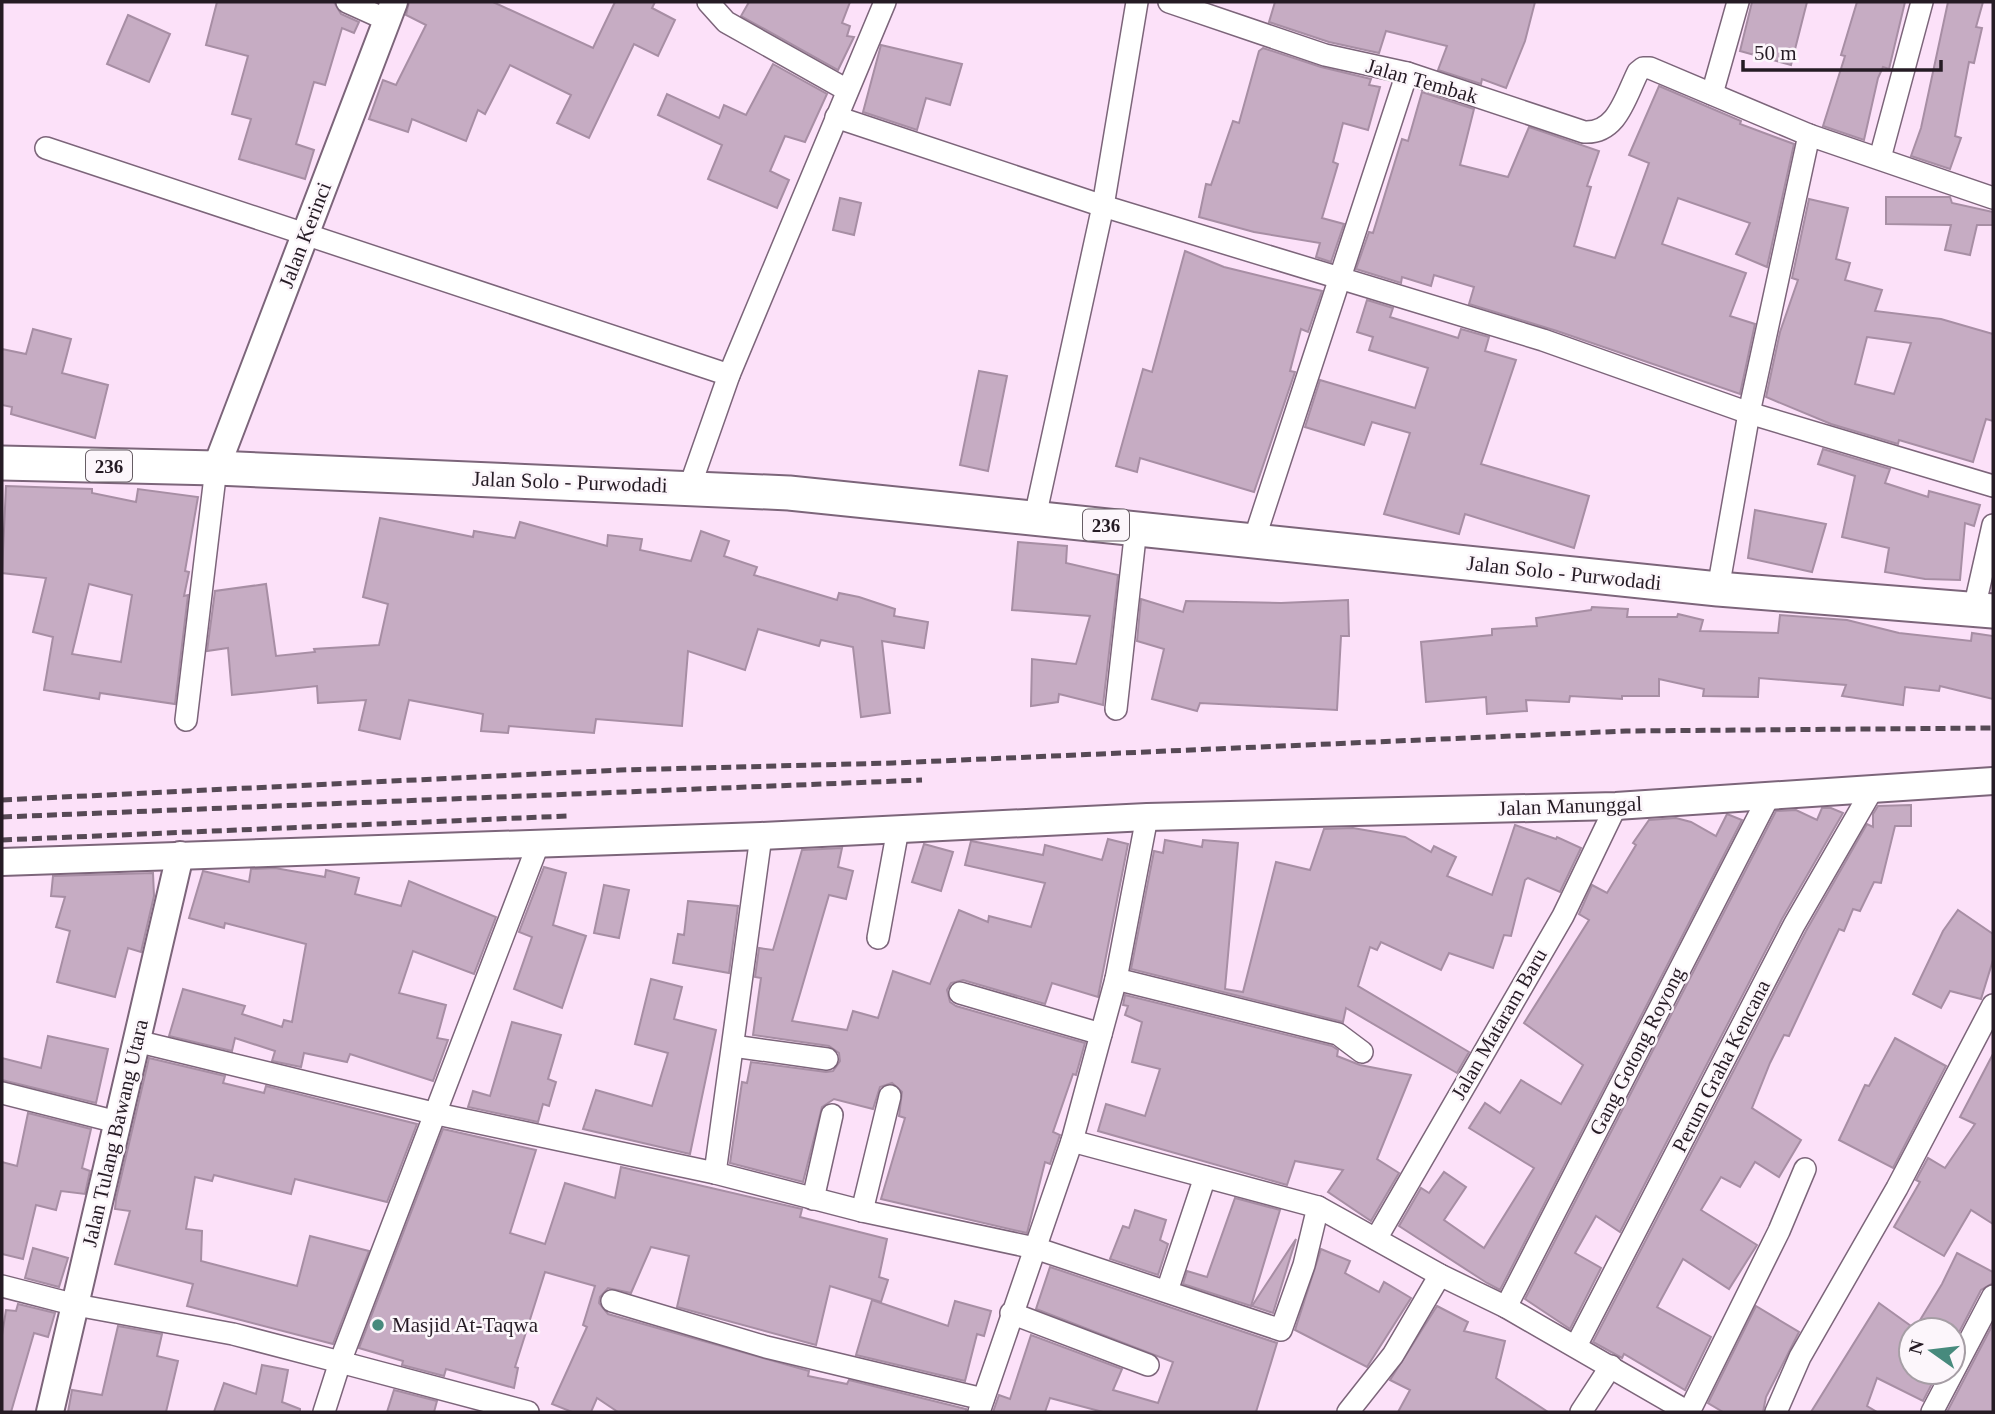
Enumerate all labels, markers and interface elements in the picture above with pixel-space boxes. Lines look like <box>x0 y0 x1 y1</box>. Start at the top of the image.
scale bar <box>1743 28 1941 72</box>
text: 50 m <box>1754 41 1797 65</box>
street label: Jalan Tembak <box>1363 54 1481 109</box>
street label: Jalan Kerinci <box>274 179 336 291</box>
road number: 236 <box>86 450 132 481</box>
street label: Jalan Solo - Purwodadi <box>472 467 668 497</box>
road number: 236 <box>1083 510 1129 540</box>
street label: Jalan Solo - Purwodadi <box>1466 551 1663 595</box>
street label: Jalan Manunggal <box>1498 791 1643 821</box>
street label: Jalan Mataram Baru <box>1446 944 1552 1104</box>
street label: Gang Gotong Royong <box>1584 962 1690 1139</box>
street label: Perum Graha Kencana <box>1667 975 1775 1156</box>
street label: Jalan Tulang Bawang Utara <box>77 1016 153 1249</box>
place label: Masjid At-Taqwa <box>392 1313 539 1337</box>
north arrow <box>1897 1316 1967 1386</box>
marker: Masjid At-Taqwa <box>370 1317 386 1333</box>
text: N <box>1904 1338 1928 1356</box>

